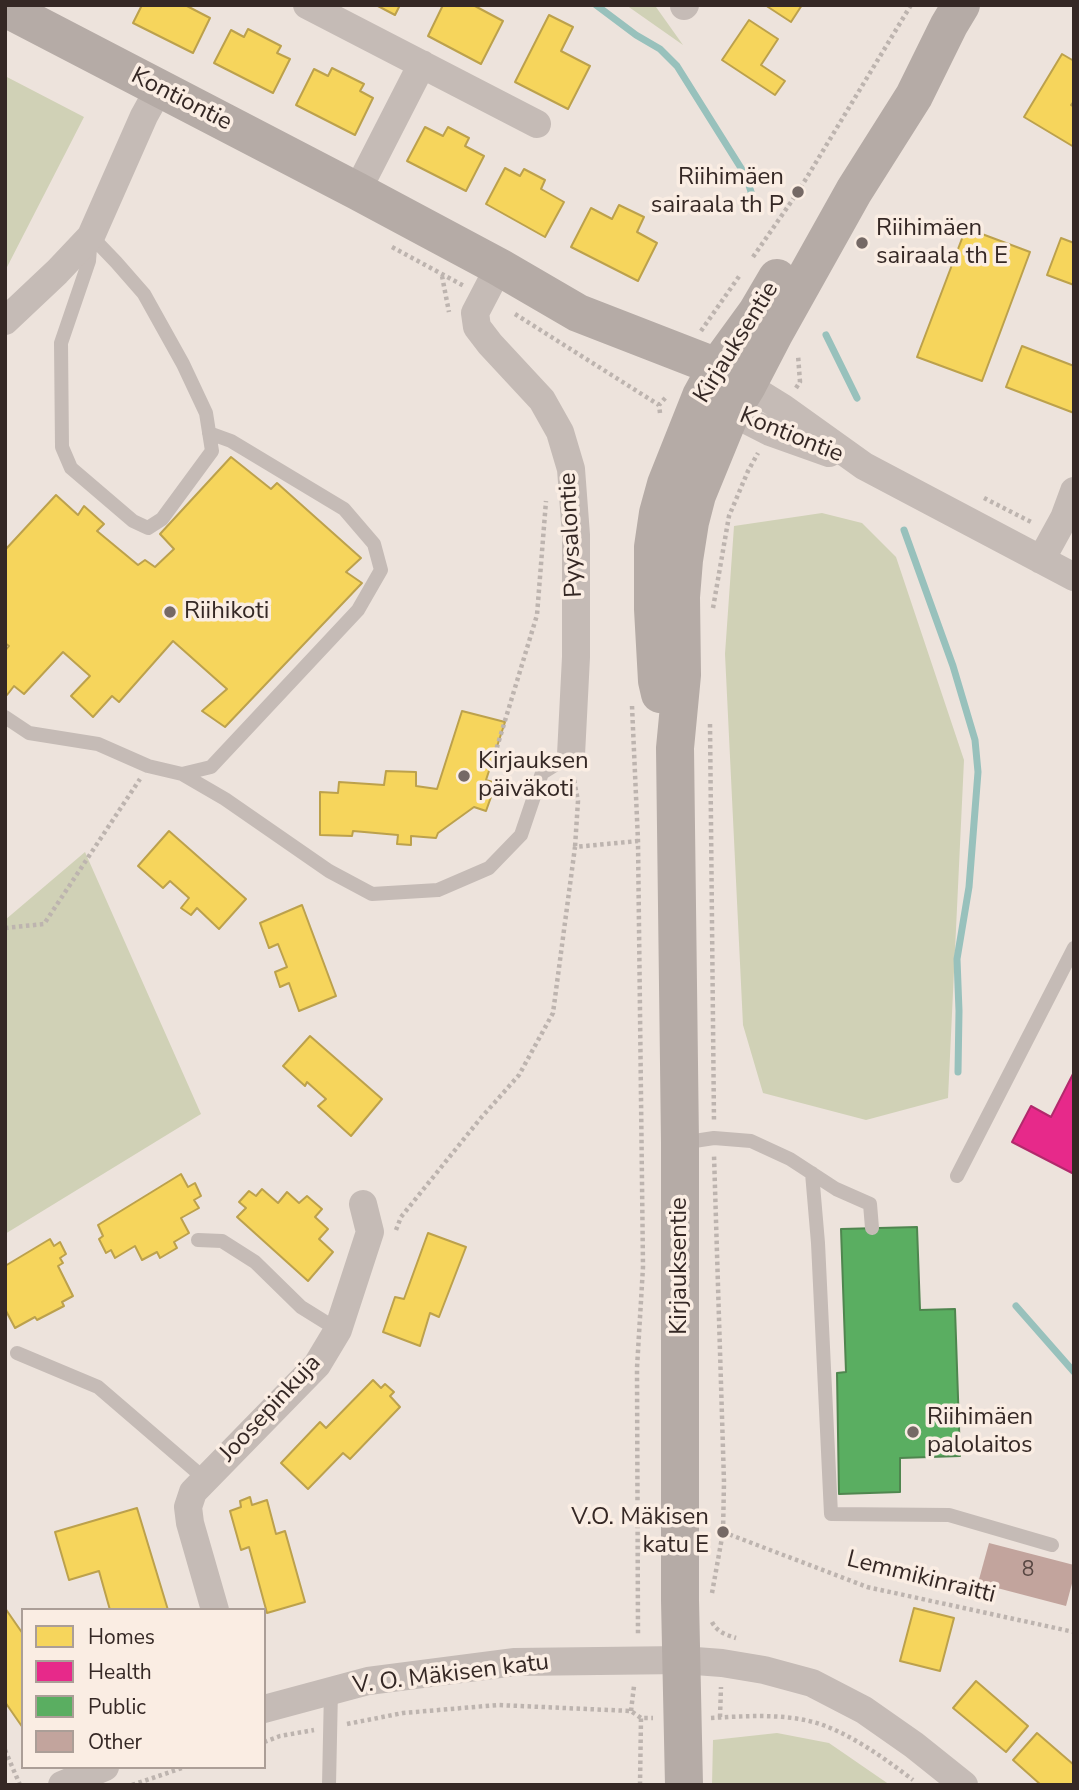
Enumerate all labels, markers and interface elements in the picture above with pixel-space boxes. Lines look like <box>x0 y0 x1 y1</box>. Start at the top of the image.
street label: Kontiontie <box>126 62 236 138</box>
place label: Riihimäen sairaala th P <box>651 164 784 220</box>
marker: Riihimäen sairaala th P <box>790 184 806 200</box>
place label: Riihimäen sairaala th E <box>876 215 1008 271</box>
marker: Riihimäen sairaala th E <box>854 235 870 251</box>
street label: Kirjauksentie <box>688 277 786 409</box>
street label: Kontiontie <box>735 402 847 470</box>
street label: Pyysalontie <box>554 472 590 598</box>
place label: Riihikoti <box>184 598 269 626</box>
marker: Riihikoti <box>162 604 178 620</box>
place label: Kirjauksen päiväkoti <box>478 748 589 804</box>
marker: Kirjauksen päiväkoti <box>456 768 472 784</box>
street label: Kirjauksentie <box>666 1197 694 1335</box>
street label: Joosepinkuja <box>214 1350 328 1468</box>
place label: Riihimäen palolaitos <box>927 1404 1033 1460</box>
marker: Riihimäen palolaitos <box>905 1424 921 1440</box>
place label: V.O. Mäkisen katu E <box>571 1504 709 1560</box>
marker: V.O. Mäkisen katu E <box>715 1524 731 1540</box>
street label: Lemmikinraitti <box>844 1546 998 1610</box>
house number: 8 <box>1022 1558 1034 1584</box>
legend <box>21 1608 266 1769</box>
text: Homes <box>88 1623 155 1651</box>
street label: V. O. Mäkisen katu <box>351 1649 551 1701</box>
text: Health <box>88 1658 152 1686</box>
text: Public <box>88 1693 146 1721</box>
text: Other <box>88 1728 142 1756</box>

